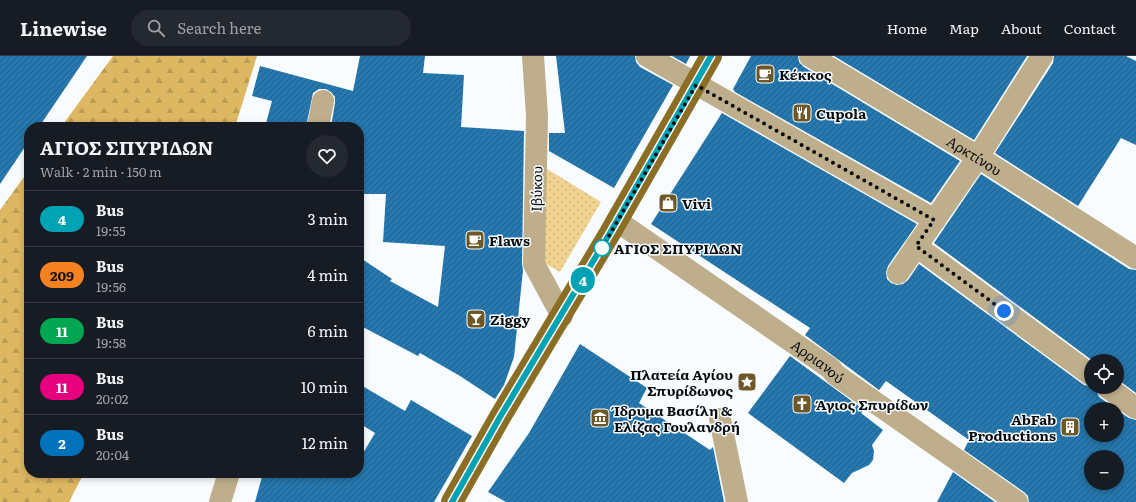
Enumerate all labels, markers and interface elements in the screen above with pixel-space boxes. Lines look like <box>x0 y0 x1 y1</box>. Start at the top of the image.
search box <box>131 10 411 46</box>
text: Linewise <box>20 14 107 42</box>
text: Search here <box>177 16 261 39</box>
icon: search <box>145 17 167 39</box>
text: Home <box>887 18 927 38</box>
text: Map <box>949 18 979 38</box>
text: About <box>1001 18 1042 38</box>
text: Contact <box>1064 18 1116 38</box>
cafe icon: Κέκκος <box>754 63 776 85</box>
place label: Κέκκος <box>779 64 832 84</box>
restaurant icon: Cupola <box>791 102 813 124</box>
place label: Cupola <box>816 103 867 123</box>
street label: Αρκτίνου <box>943 131 1006 180</box>
text: ΑΓΙΟΣ ΣΠΥΡΙΔΩΝ <box>40 133 213 161</box>
button: heart <box>306 135 348 177</box>
text: Walk · 2 min · 150 m <box>40 162 162 181</box>
street label: Ιβύκου <box>526 166 546 212</box>
shop icon: Vivi <box>657 192 679 214</box>
place label: Vivi <box>682 193 711 213</box>
text: Bus <box>96 198 124 221</box>
text: 3 min <box>307 207 348 230</box>
text: 4 <box>58 209 66 229</box>
text: 19:55 <box>96 221 126 240</box>
cafe icon: Flaws <box>464 229 486 251</box>
place label: Flaws <box>489 230 530 250</box>
place label: ΑΓΙΟΣ ΣΠΥΡΙΔΩΝ <box>614 238 742 258</box>
marker: ΑΓΙΟΣ ΣΠΥΡΙΔΩΝ <box>593 239 611 257</box>
text: Bus <box>96 254 124 277</box>
text: 4 min <box>307 263 348 286</box>
text: 209 <box>50 265 74 285</box>
line badge: 4 <box>570 267 596 293</box>
text: 4 <box>579 270 587 290</box>
text: 19:56 <box>96 277 126 296</box>
your location <box>994 301 1014 321</box>
bar icon: Ziggy <box>465 308 487 330</box>
place label: Ziggy <box>490 309 531 329</box>
text: Bus <box>96 310 124 333</box>
text: 6 min <box>307 319 348 342</box>
text: 11 <box>56 321 68 341</box>
text: 19:58 <box>96 333 126 352</box>
street label: Αρριανού <box>787 334 848 388</box>
map controls <box>1084 354 1124 490</box>
button: locate <box>1084 354 1124 394</box>
place label: Πλατεία Αγίου Σπυρίδωνος <box>630 364 733 400</box>
text: Bus <box>96 366 124 389</box>
place icon: Πλατεία Αγίου Σπυρίδωνος <box>736 371 758 393</box>
text: 10 min <box>301 375 348 398</box>
text: 11 <box>56 377 68 397</box>
text: 20:02 <box>96 389 128 408</box>
church icon: Άγιος Σπυρίδων <box>791 393 813 415</box>
place label: Άγιος Σπυρίδων <box>815 394 929 414</box>
place label: Ίδρυμα Βασίλη & Ελίζας Γουλανδρή <box>610 400 740 436</box>
button: + <box>1084 402 1124 442</box>
museum icon: Ίδρυμα Βασίλη & Ελίζας Γουλανδρή <box>589 407 611 429</box>
place label: AbFab Productions <box>968 409 1056 445</box>
building icon: AbFab Productions <box>1059 416 1081 438</box>
text: Bus <box>96 422 124 445</box>
text: 12 min <box>302 431 348 454</box>
text: 2 <box>58 433 66 453</box>
text: 20:04 <box>96 445 129 464</box>
button: − <box>1084 450 1124 490</box>

